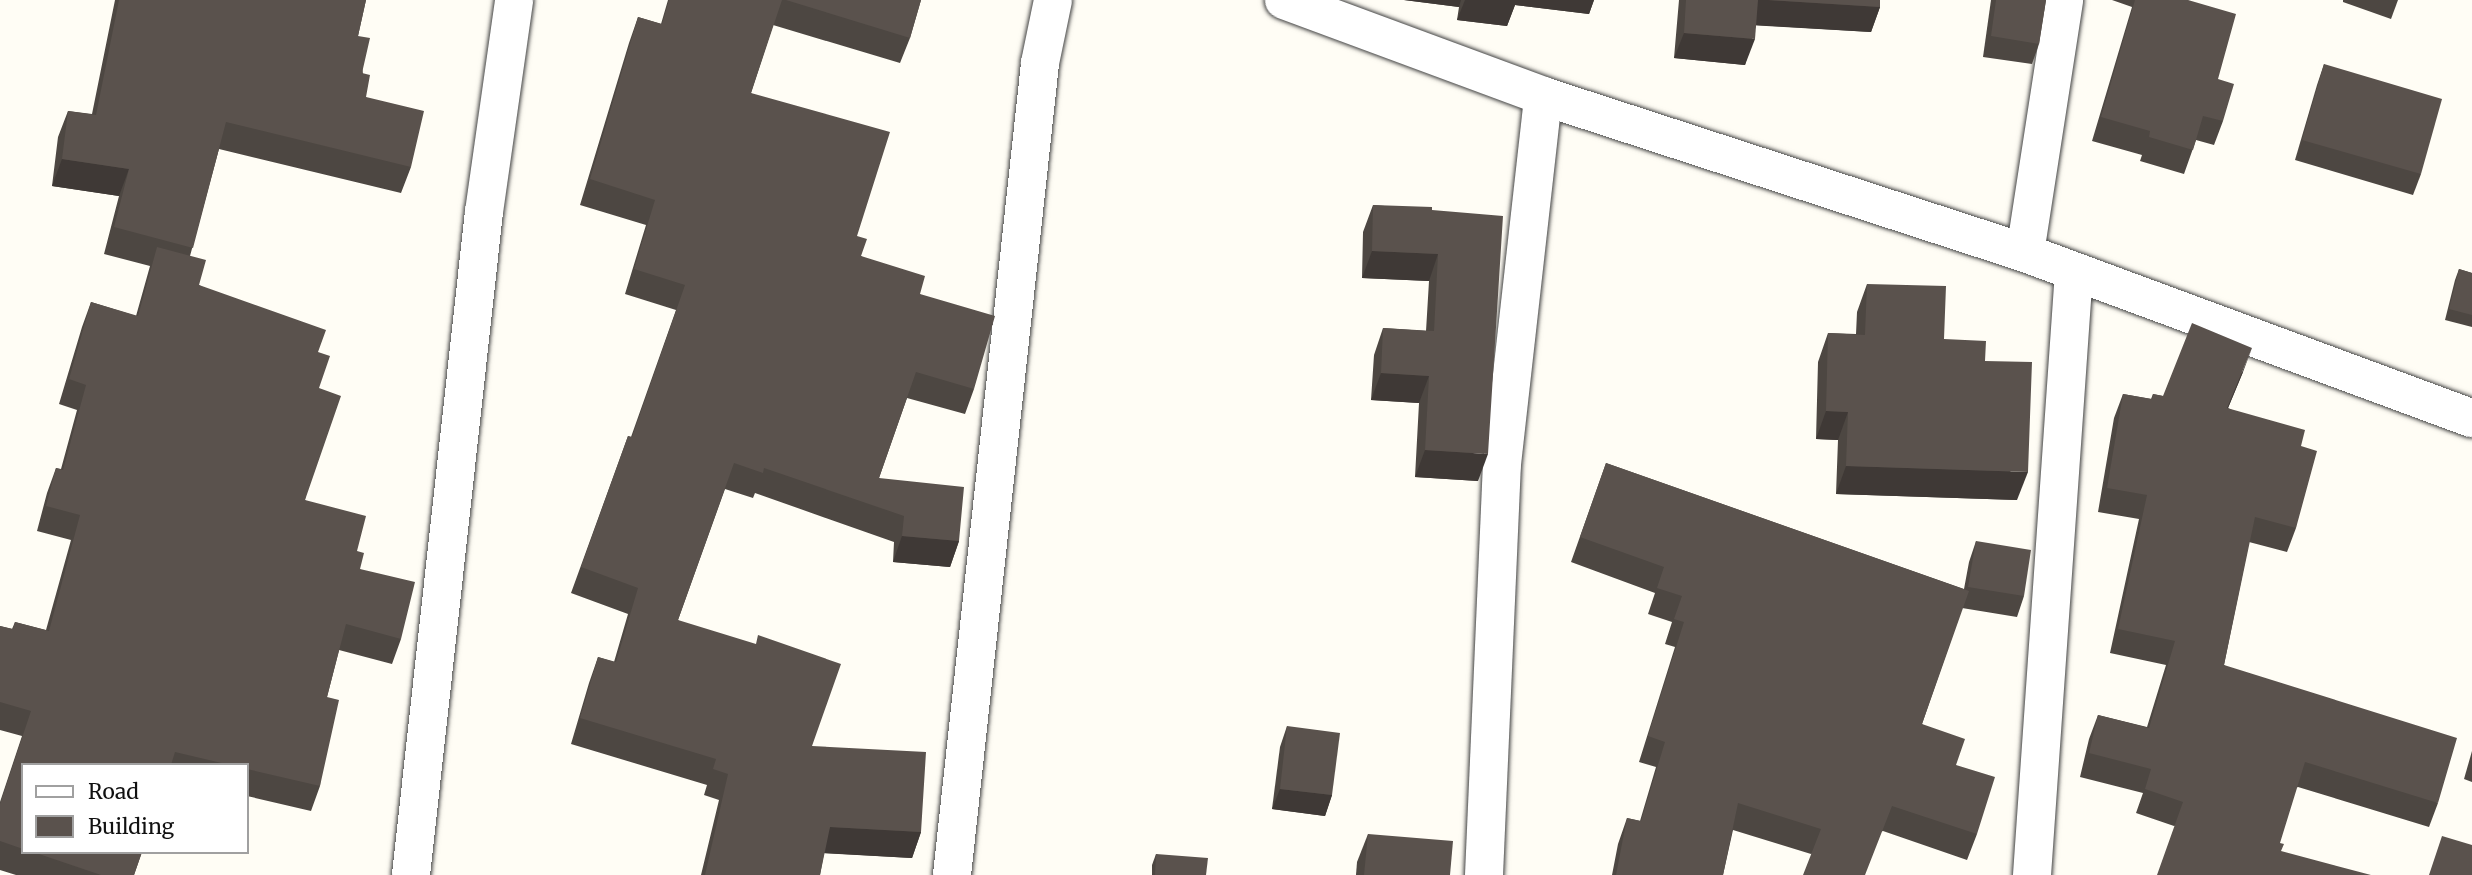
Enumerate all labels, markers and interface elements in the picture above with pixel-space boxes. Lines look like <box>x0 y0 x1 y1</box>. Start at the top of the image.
legend <box>21 763 248 854</box>
text: Road <box>88 778 139 805</box>
text: Building <box>88 813 174 840</box>

